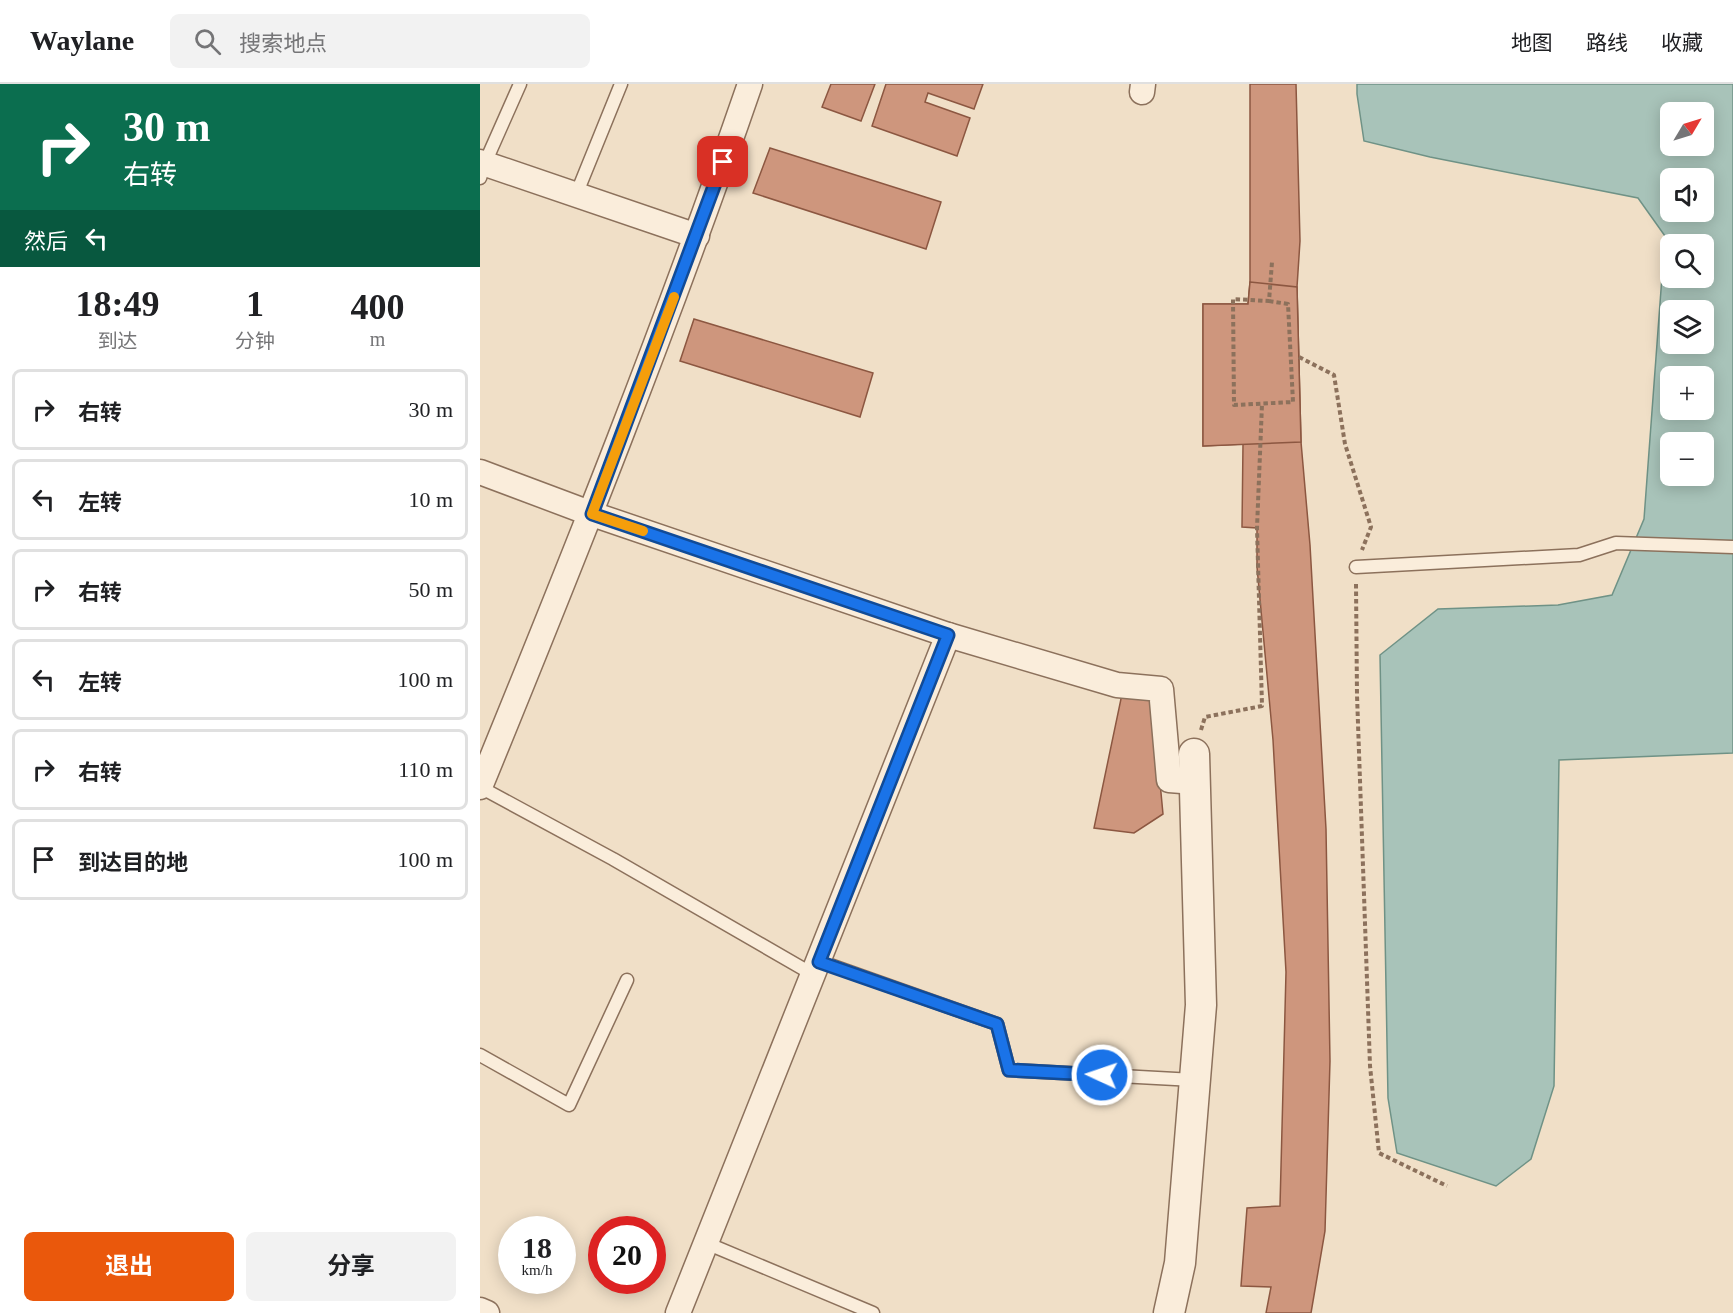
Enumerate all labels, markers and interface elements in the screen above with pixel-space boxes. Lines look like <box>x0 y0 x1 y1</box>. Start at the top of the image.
search box <box>170 14 590 68</box>
text: Waylane <box>30 25 134 56</box>
icon: search <box>191 25 224 58</box>
text: 搜索地点 <box>239 31 327 56</box>
text: 地图 <box>1511 31 1553 55</box>
text: 路线 <box>1586 31 1628 55</box>
text: 收藏 <box>1661 31 1703 55</box>
north arrow <box>1660 102 1714 156</box>
map controls <box>1660 102 1714 486</box>
text: 30 m <box>123 104 211 150</box>
icon: right <box>24 108 102 186</box>
pin <box>697 136 748 187</box>
icon: arrive <box>706 145 739 178</box>
text: 右转 <box>123 160 177 190</box>
button: sound <box>1660 168 1714 222</box>
icon: left <box>80 222 113 255</box>
text: 然后 <box>24 229 68 254</box>
button: search <box>1660 234 1714 288</box>
text: 18:49 <box>76 284 160 324</box>
text: 1 <box>246 284 264 324</box>
text: 400 <box>351 287 405 327</box>
button: layers <box>1660 300 1714 354</box>
text: m <box>370 328 385 350</box>
text: 到达 <box>98 330 138 352</box>
text: 分钟 <box>235 330 275 352</box>
button: + <box>1660 366 1714 420</box>
icon: right <box>27 393 60 426</box>
text: 30 m <box>408 397 453 422</box>
text: 右转 <box>78 400 122 425</box>
button: − <box>1660 432 1714 486</box>
icon: left <box>27 483 60 516</box>
text: 10 m <box>408 487 453 512</box>
text: 左转 <box>78 490 122 515</box>
icon: right <box>27 573 60 606</box>
text: 50 m <box>408 577 453 602</box>
text: 右转 <box>78 580 122 605</box>
icon: left <box>27 663 60 696</box>
text: 100 m <box>397 667 453 692</box>
text: 左转 <box>78 670 122 695</box>
icon: right <box>27 753 60 786</box>
text: 110 m <box>398 757 453 782</box>
text: 右转 <box>78 760 122 785</box>
icon: arrive <box>27 843 60 876</box>
text: 100 m <box>397 847 453 872</box>
text: 到达目的地 <box>78 850 188 875</box>
position arrow <box>1070 1043 1134 1107</box>
speed limit sign: 20 <box>588 1216 666 1294</box>
text: 18 <box>522 1231 552 1264</box>
button: 退出 <box>24 1232 234 1301</box>
button: 分享 <box>246 1232 456 1301</box>
text: km/h <box>522 1262 552 1278</box>

